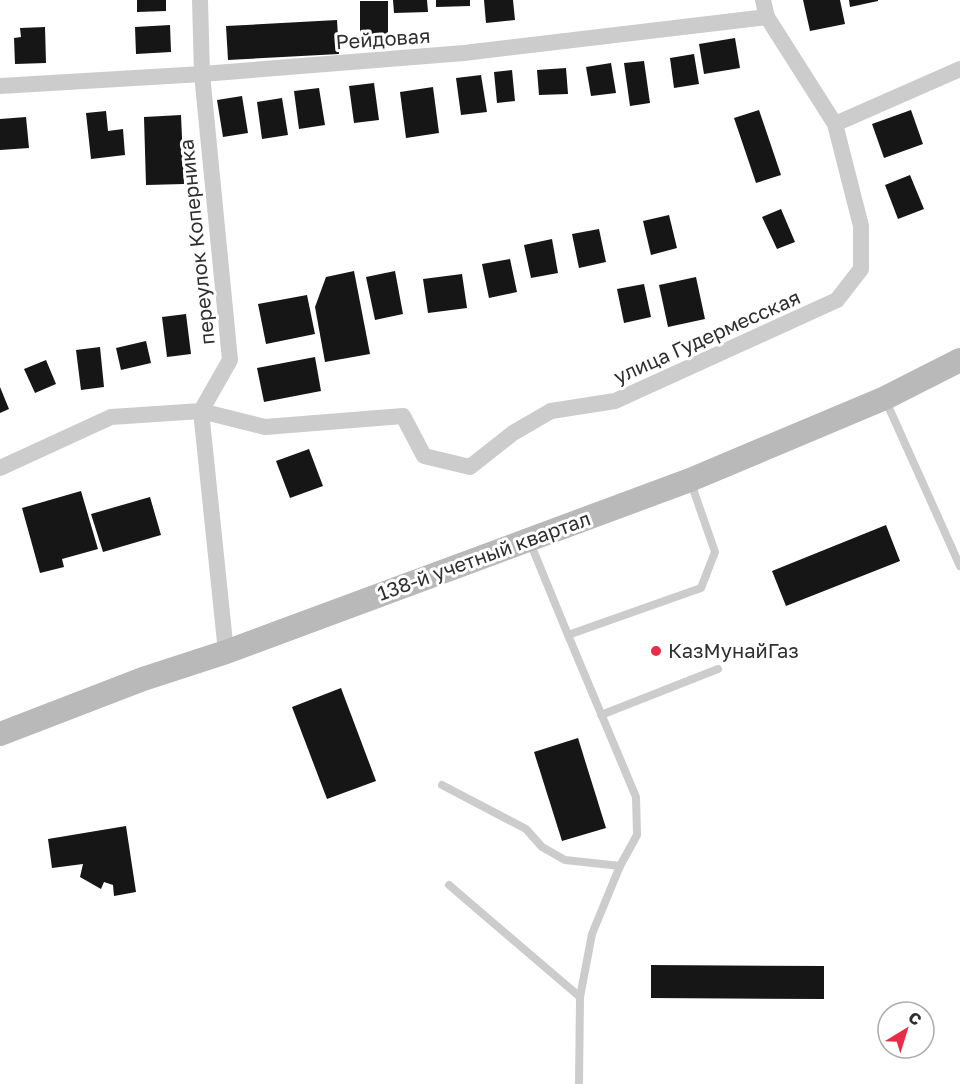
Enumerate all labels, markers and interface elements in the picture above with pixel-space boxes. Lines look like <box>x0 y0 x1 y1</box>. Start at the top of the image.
street label: Рейдовая <box>335 23 431 53</box>
street label: переулок Коперника <box>173 138 219 346</box>
street label: улица Гудермесская <box>610 284 804 388</box>
street label: 138-й учетный квартал <box>374 505 593 605</box>
place label: КазМунайГаз <box>668 638 799 662</box>
marker: КазМунайГаз <box>649 644 663 658</box>
north arrow <box>876 1000 936 1060</box>
text: С <box>905 1007 926 1030</box>

